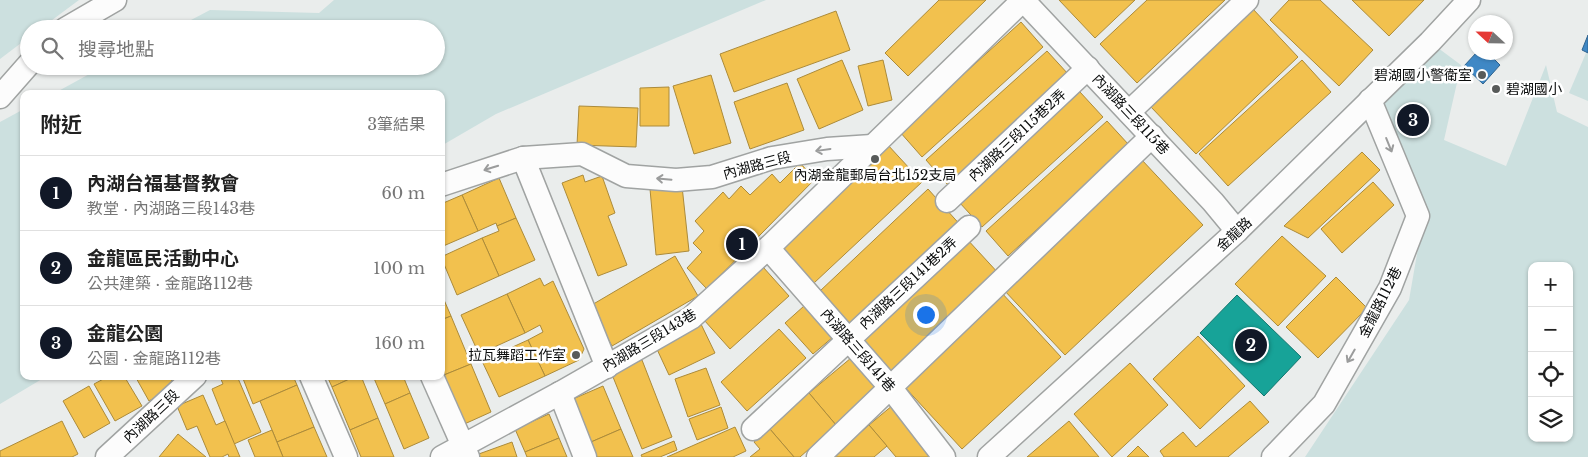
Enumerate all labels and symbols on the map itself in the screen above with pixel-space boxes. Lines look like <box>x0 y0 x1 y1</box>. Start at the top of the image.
north arrow <box>1468 15 1513 60</box>
place label: 碧湖國小警衛室 <box>1374 66 1472 84</box>
marker: 碧湖國小警衛室 <box>1476 69 1488 81</box>
street label: 內湖路三段115巷 <box>1089 70 1173 158</box>
place label: 碧湖國小 <box>1506 80 1562 98</box>
marker: 碧湖國小 <box>1490 83 1502 95</box>
street label: 內湖路三段115巷2弄 <box>964 85 1070 185</box>
pin: 3 <box>1397 101 1429 139</box>
one-way arrow <box>1384 137 1394 152</box>
one-way arrow <box>815 145 831 155</box>
street label: 內湖路三段 <box>721 147 793 183</box>
marker: 內湖金龍郵局台北152支局 <box>869 153 881 165</box>
one-way arrow <box>484 164 500 174</box>
place label: 內湖金龍郵局台北152支局 <box>794 166 956 184</box>
one-way arrow <box>657 174 673 184</box>
street label: 金龍路 <box>1213 213 1255 255</box>
pin: 1 <box>726 225 758 263</box>
street label: 內湖路三段141巷2弄 <box>855 233 961 333</box>
street label: 金龍路112巷 <box>1354 264 1406 340</box>
your location <box>913 302 939 328</box>
street label: 內湖路三段143巷 <box>598 305 700 375</box>
street label: 內湖路三段141巷 <box>817 305 899 395</box>
pin: 2 <box>1235 326 1267 364</box>
place label: 拉瓦舞蹈工作室 <box>468 346 566 364</box>
marker: 拉瓦舞蹈工作室 <box>570 349 582 361</box>
one-way arrow <box>1346 349 1356 363</box>
street label: 內湖路三段 <box>119 386 183 446</box>

